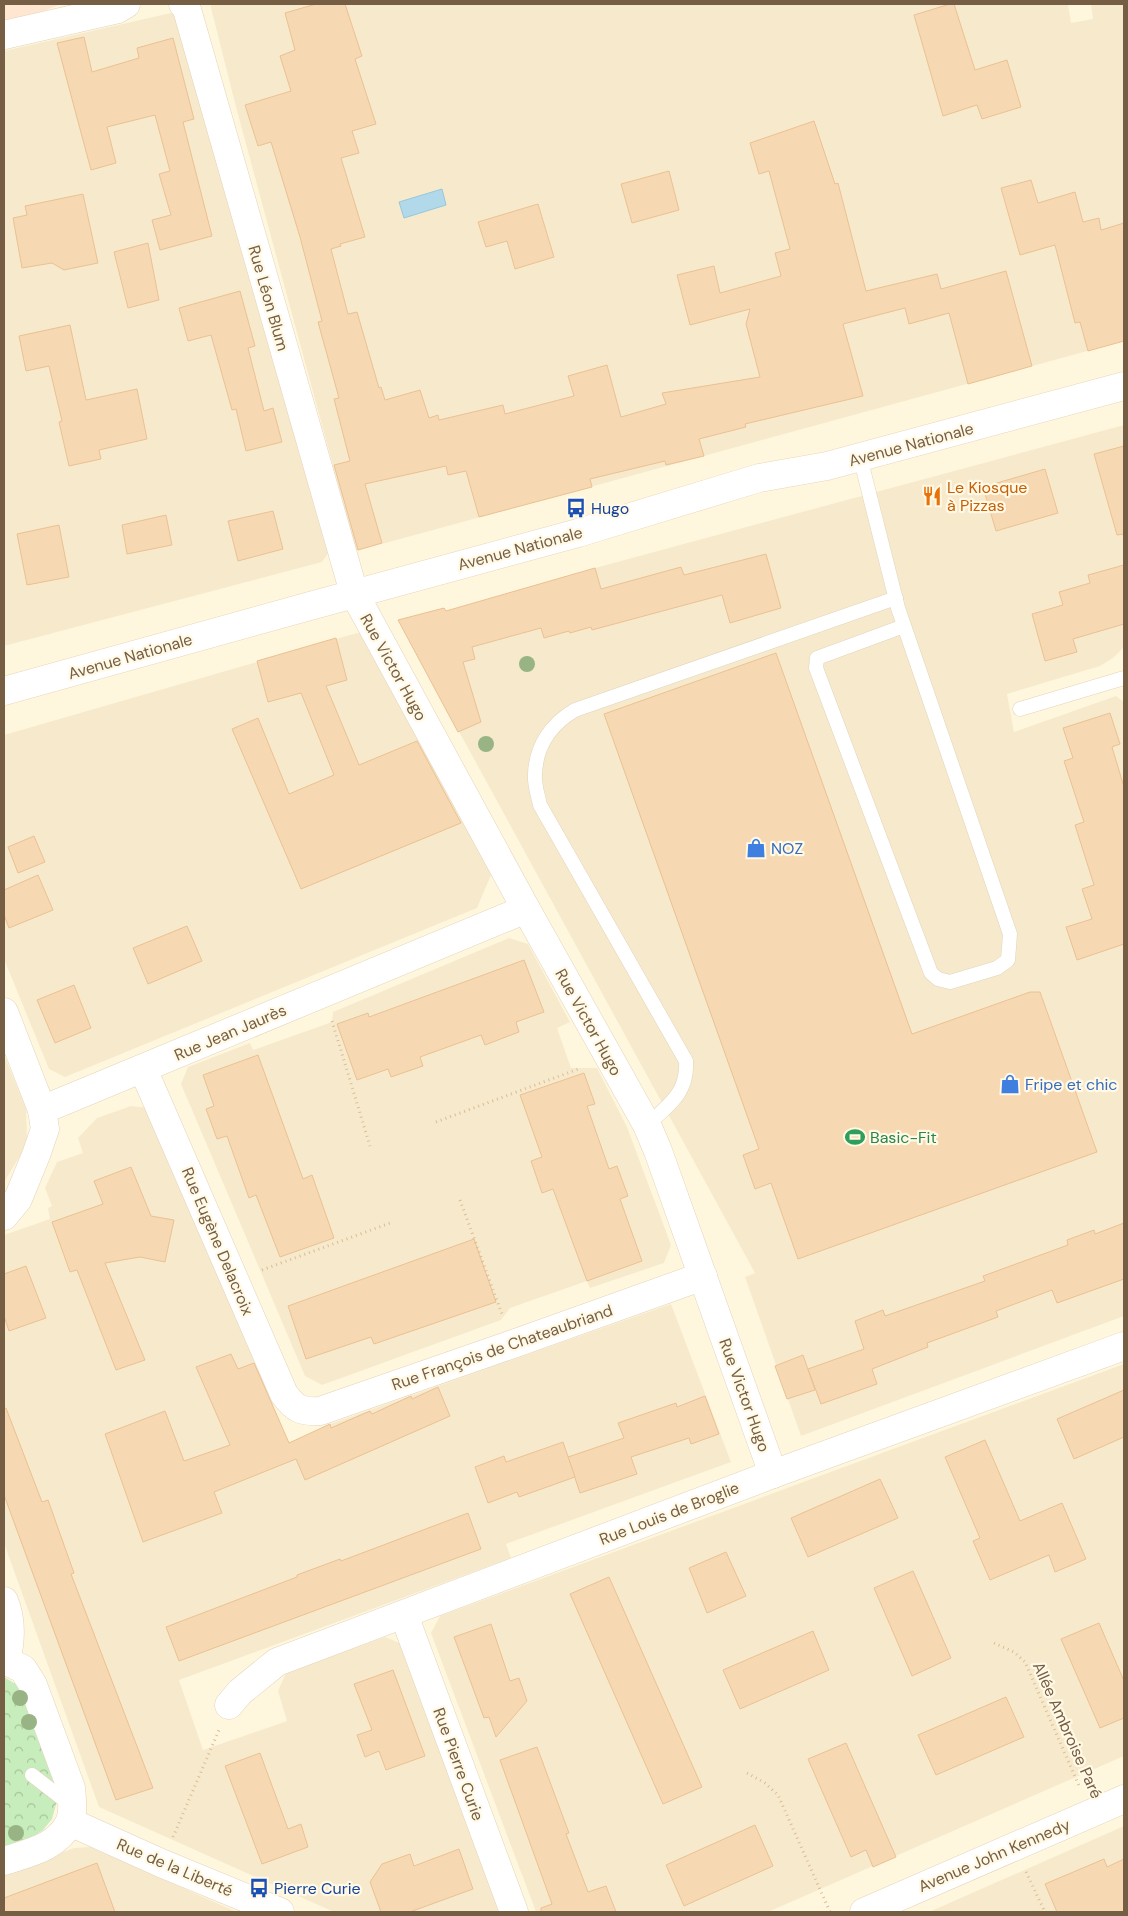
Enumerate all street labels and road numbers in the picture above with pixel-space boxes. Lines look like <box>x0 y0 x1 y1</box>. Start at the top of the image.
street label: Rue Léon Blum <box>243 243 294 353</box>
street label: Avenue Nationale <box>846 418 976 471</box>
street label: Avenue Nationale <box>455 522 585 575</box>
street label: Rue Victor Hugo <box>355 610 432 725</box>
street label: Avenue Nationale <box>66 629 195 684</box>
street label: Rue Victor Hugo <box>550 965 627 1080</box>
street label: Rue Jean Jaurès <box>171 999 289 1066</box>
street label: Rue Eugène Delacroix <box>177 1164 258 1318</box>
street label: Rue François de Chateaubriand <box>389 1300 615 1395</box>
street label: Rue Victor Hugo <box>714 1335 775 1455</box>
street label: Rue Louis de Broglie <box>596 1477 742 1550</box>
street label: Allée Ambroise Paré <box>1028 1658 1107 1802</box>
street label: Rue Pierre Curie <box>428 1705 489 1823</box>
street label: Avenue John Kennedy <box>915 1814 1073 1897</box>
street label: Rue de la Liberté <box>113 1833 236 1901</box>

